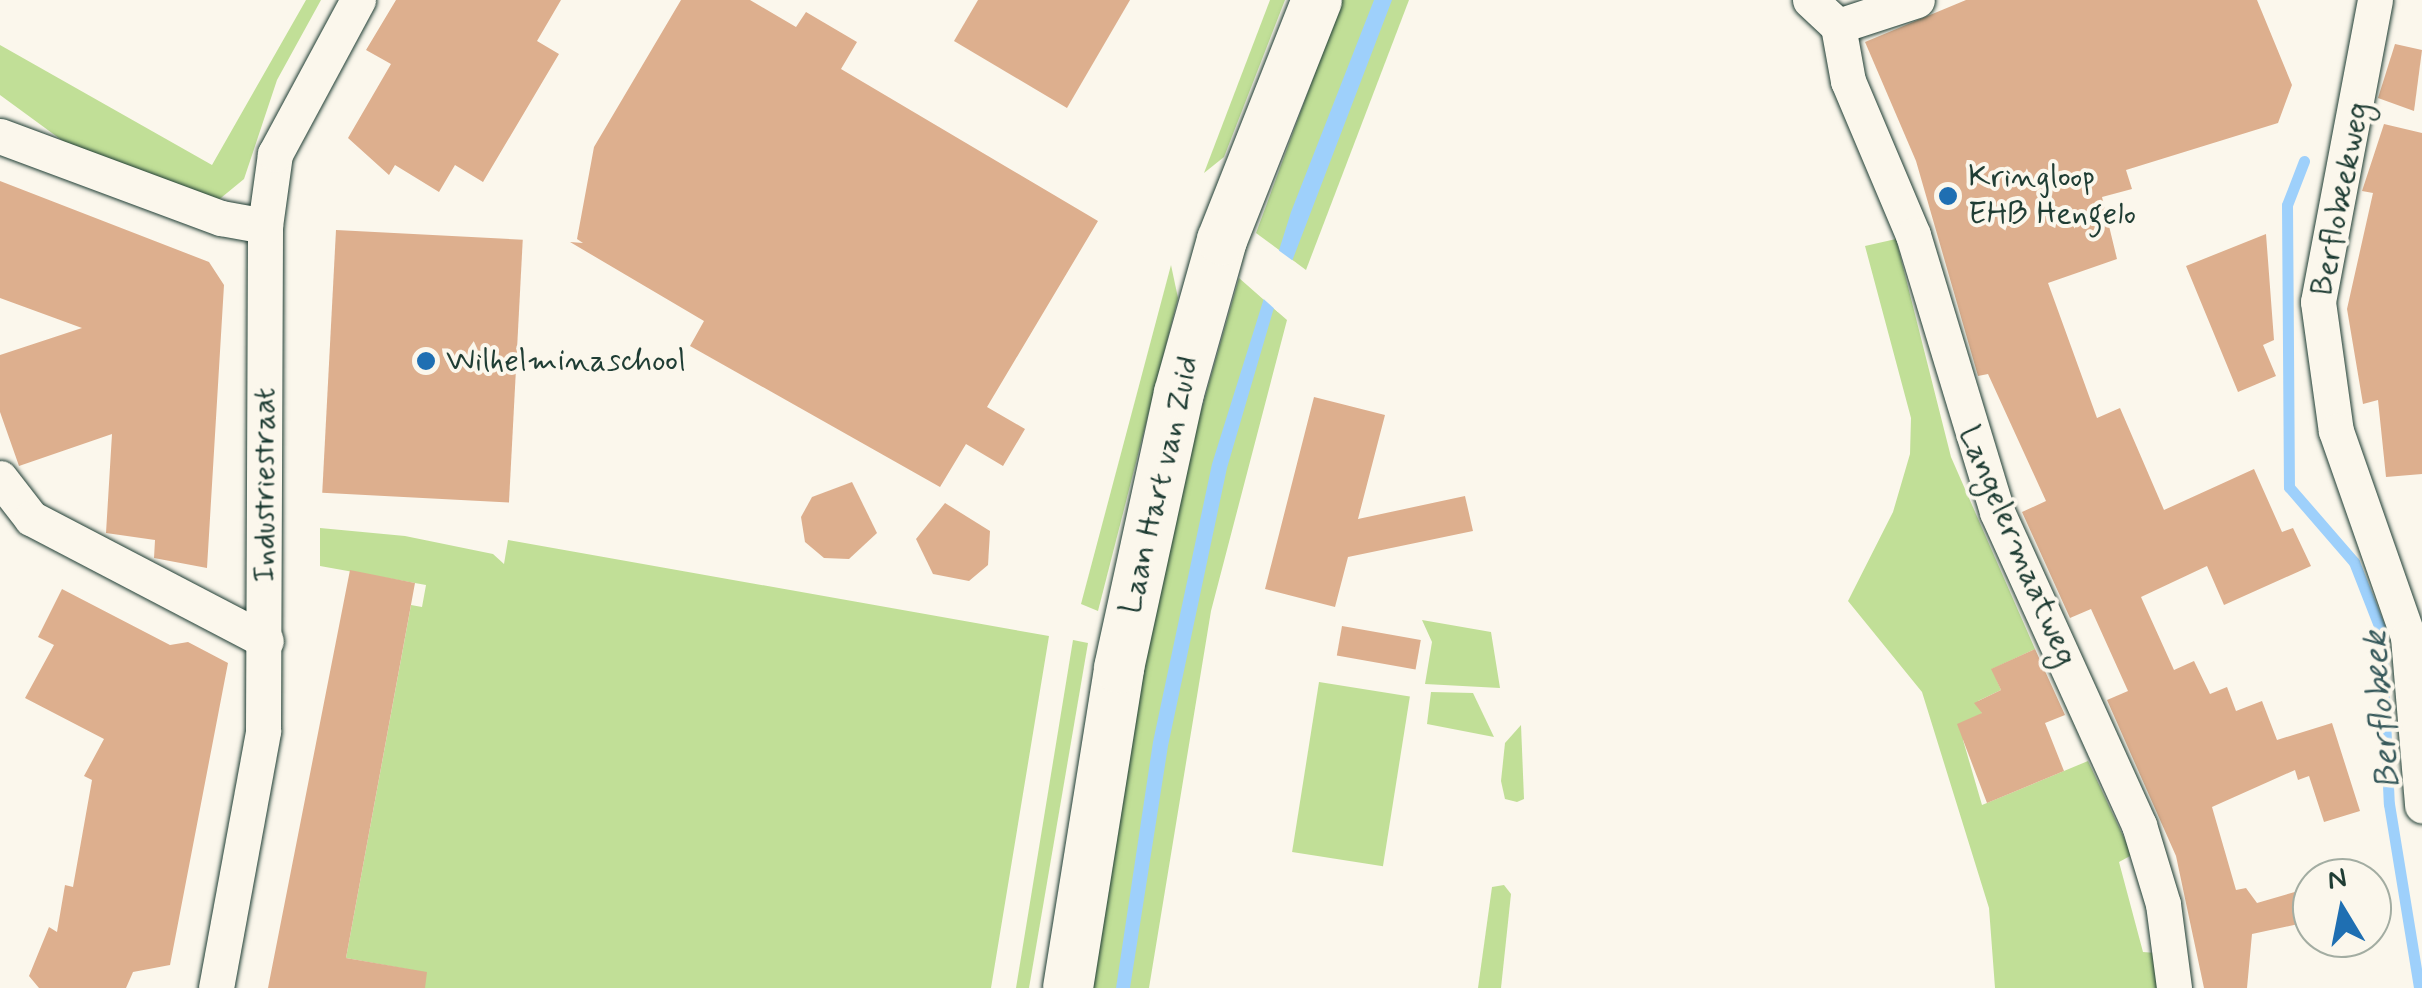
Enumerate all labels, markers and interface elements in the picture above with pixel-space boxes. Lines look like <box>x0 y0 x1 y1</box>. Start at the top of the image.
street label: Berflobeekweg <box>2303 99 2379 299</box>
place label: Kringloop EHB Hengelo <box>1968 159 2140 234</box>
marker: Kringloop EHB Hengelo <box>1937 185 1959 207</box>
place label: Wilhelminaschool <box>446 342 686 380</box>
street label: Laan Hart van Zuid <box>1111 347 1209 623</box>
marker: Wilhelminaschool <box>415 350 437 372</box>
street label: Industriestraat <box>246 388 284 582</box>
street label: Langelermaatweg <box>1949 420 2085 672</box>
water label: Berflobeek <box>2354 629 2410 791</box>
north arrow <box>2292 858 2392 958</box>
text: N <box>2325 860 2349 900</box>

